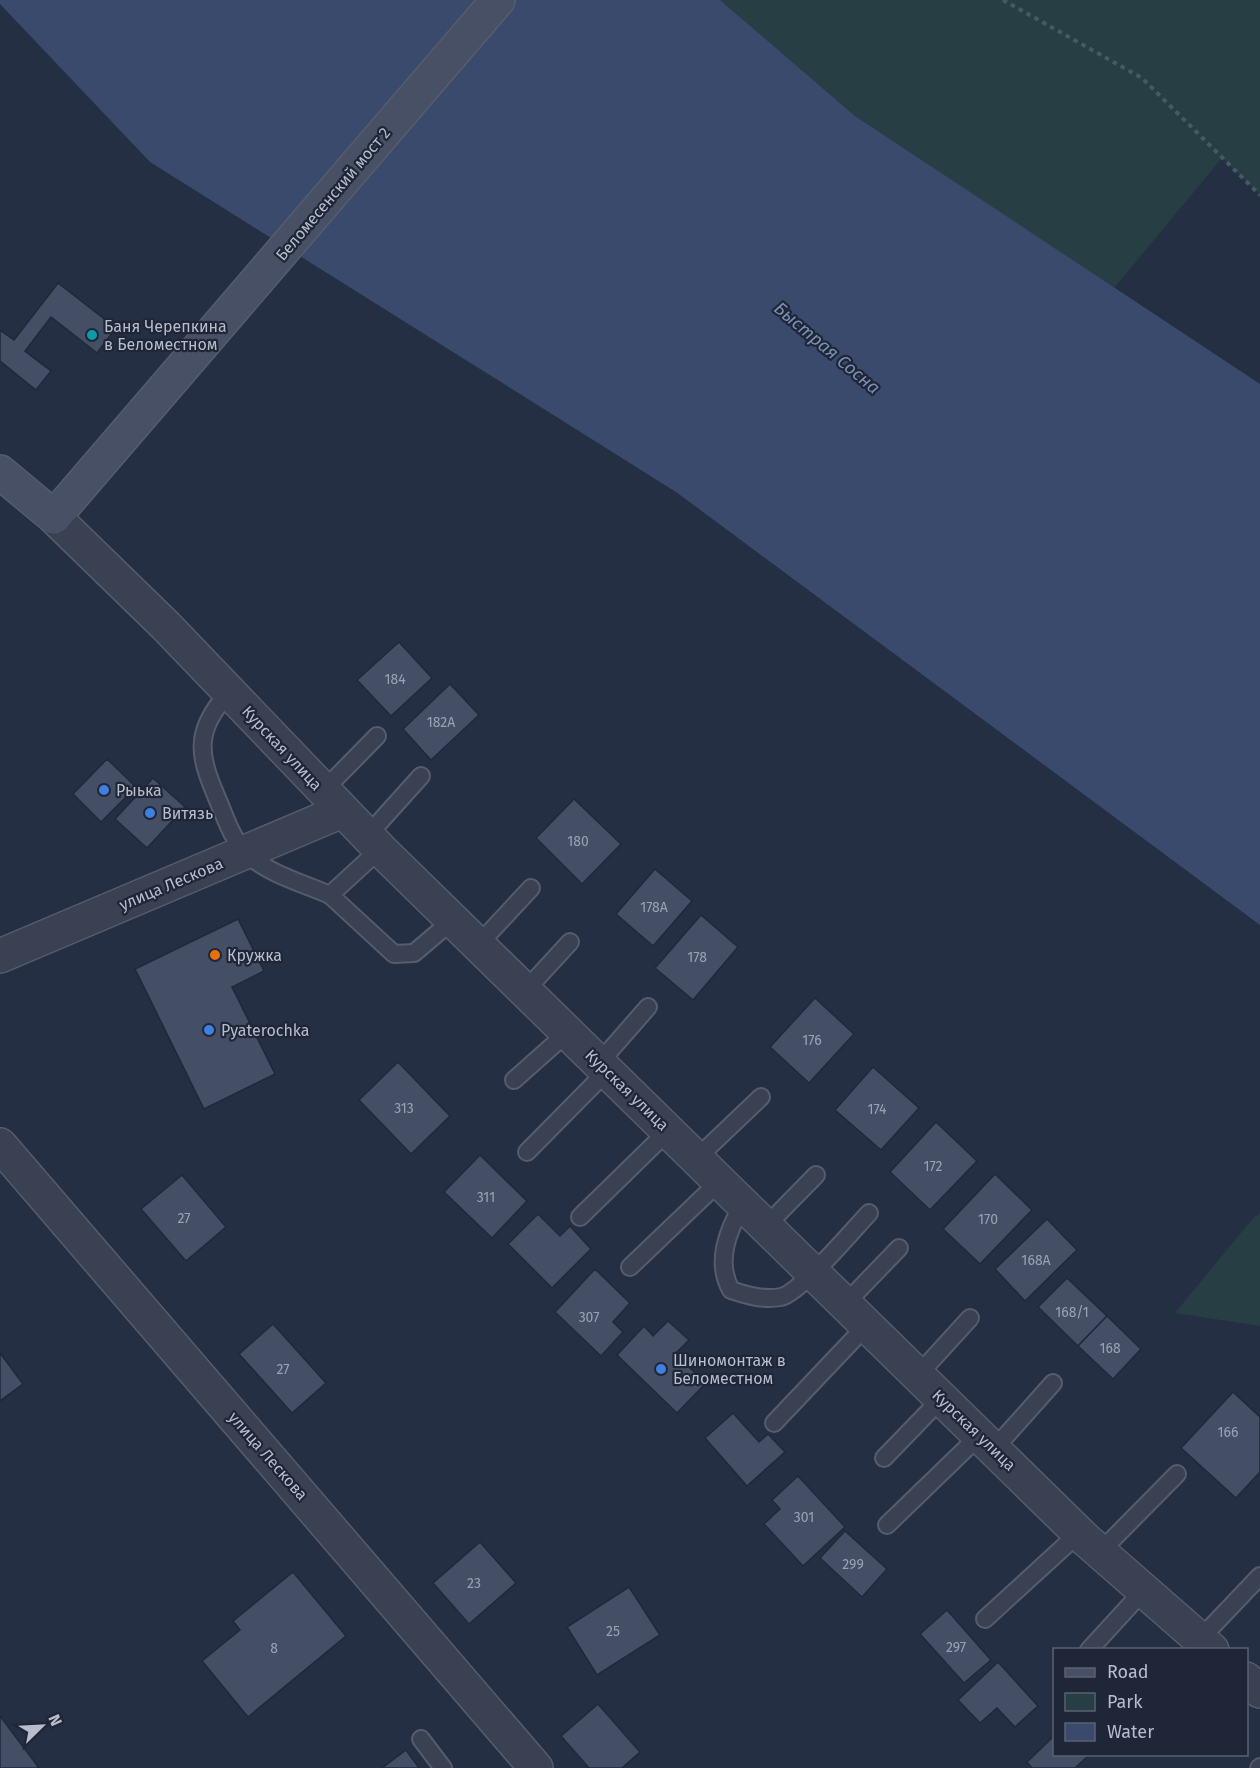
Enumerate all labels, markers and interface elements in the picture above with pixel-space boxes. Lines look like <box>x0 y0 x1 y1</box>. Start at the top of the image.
street label: Беломесенский мост 2 <box>272 124 394 264</box>
water label: Быстрая Сосна <box>770 297 884 399</box>
place label: Баня Черепкина в Беломестном <box>104 317 227 354</box>
marker: Баня Черепкина в Беломестном <box>85 328 99 342</box>
house number: 184 <box>384 671 406 688</box>
street label: Курская улица <box>238 702 326 794</box>
house number: 182А <box>427 714 455 731</box>
place label: Рыька <box>116 781 162 800</box>
marker: Рыька <box>97 783 111 797</box>
place label: Витязь <box>162 804 213 823</box>
marker: Витязь <box>143 806 157 820</box>
house number: 180 <box>567 833 589 850</box>
street label: улица Лескова <box>116 854 226 914</box>
house number: 178А <box>640 899 668 916</box>
place label: Кружка <box>227 946 282 965</box>
marker: Кружка <box>208 948 222 962</box>
house number: 178 <box>687 949 707 966</box>
place label: Pyaterochka <box>221 1021 310 1040</box>
marker: Pyaterochka <box>202 1023 216 1037</box>
house number: 176 <box>802 1032 822 1049</box>
street label: Курская улица <box>581 1045 673 1135</box>
house number: 313 <box>394 1100 414 1117</box>
house number: 174 <box>867 1101 887 1118</box>
house number: 172 <box>924 1158 943 1175</box>
house number: 311 <box>477 1189 495 1206</box>
house number: 27 <box>177 1210 191 1227</box>
house number: 170 <box>978 1211 998 1228</box>
house number: 168А <box>1021 1252 1051 1269</box>
house number: 168/1 <box>1055 1304 1089 1321</box>
house number: 307 <box>579 1309 599 1326</box>
house number: 168 <box>1099 1340 1121 1357</box>
place label: Шиномонтаж в Беломестном <box>673 1351 786 1388</box>
house number: 27 <box>276 1361 290 1378</box>
marker: Шиномонтаж в Беломестном <box>654 1362 668 1376</box>
street label: Курская улица <box>928 1385 1020 1475</box>
street label: улица Лескова <box>224 1408 312 1504</box>
house number: 166 <box>1218 1424 1239 1441</box>
house number: 301 <box>794 1509 814 1526</box>
house number: 299 <box>842 1556 864 1573</box>
house number: 23 <box>467 1575 481 1592</box>
house number: 25 <box>606 1623 620 1640</box>
house number: 297 <box>946 1639 966 1656</box>
house number: 8 <box>270 1640 278 1657</box>
legend <box>1053 1648 1248 1756</box>
text: Road <box>1107 1661 1149 1683</box>
text: Park <box>1107 1691 1143 1713</box>
north arrow <box>12 1696 72 1756</box>
text: N <box>44 1711 66 1729</box>
text: Water <box>1107 1721 1154 1743</box>

